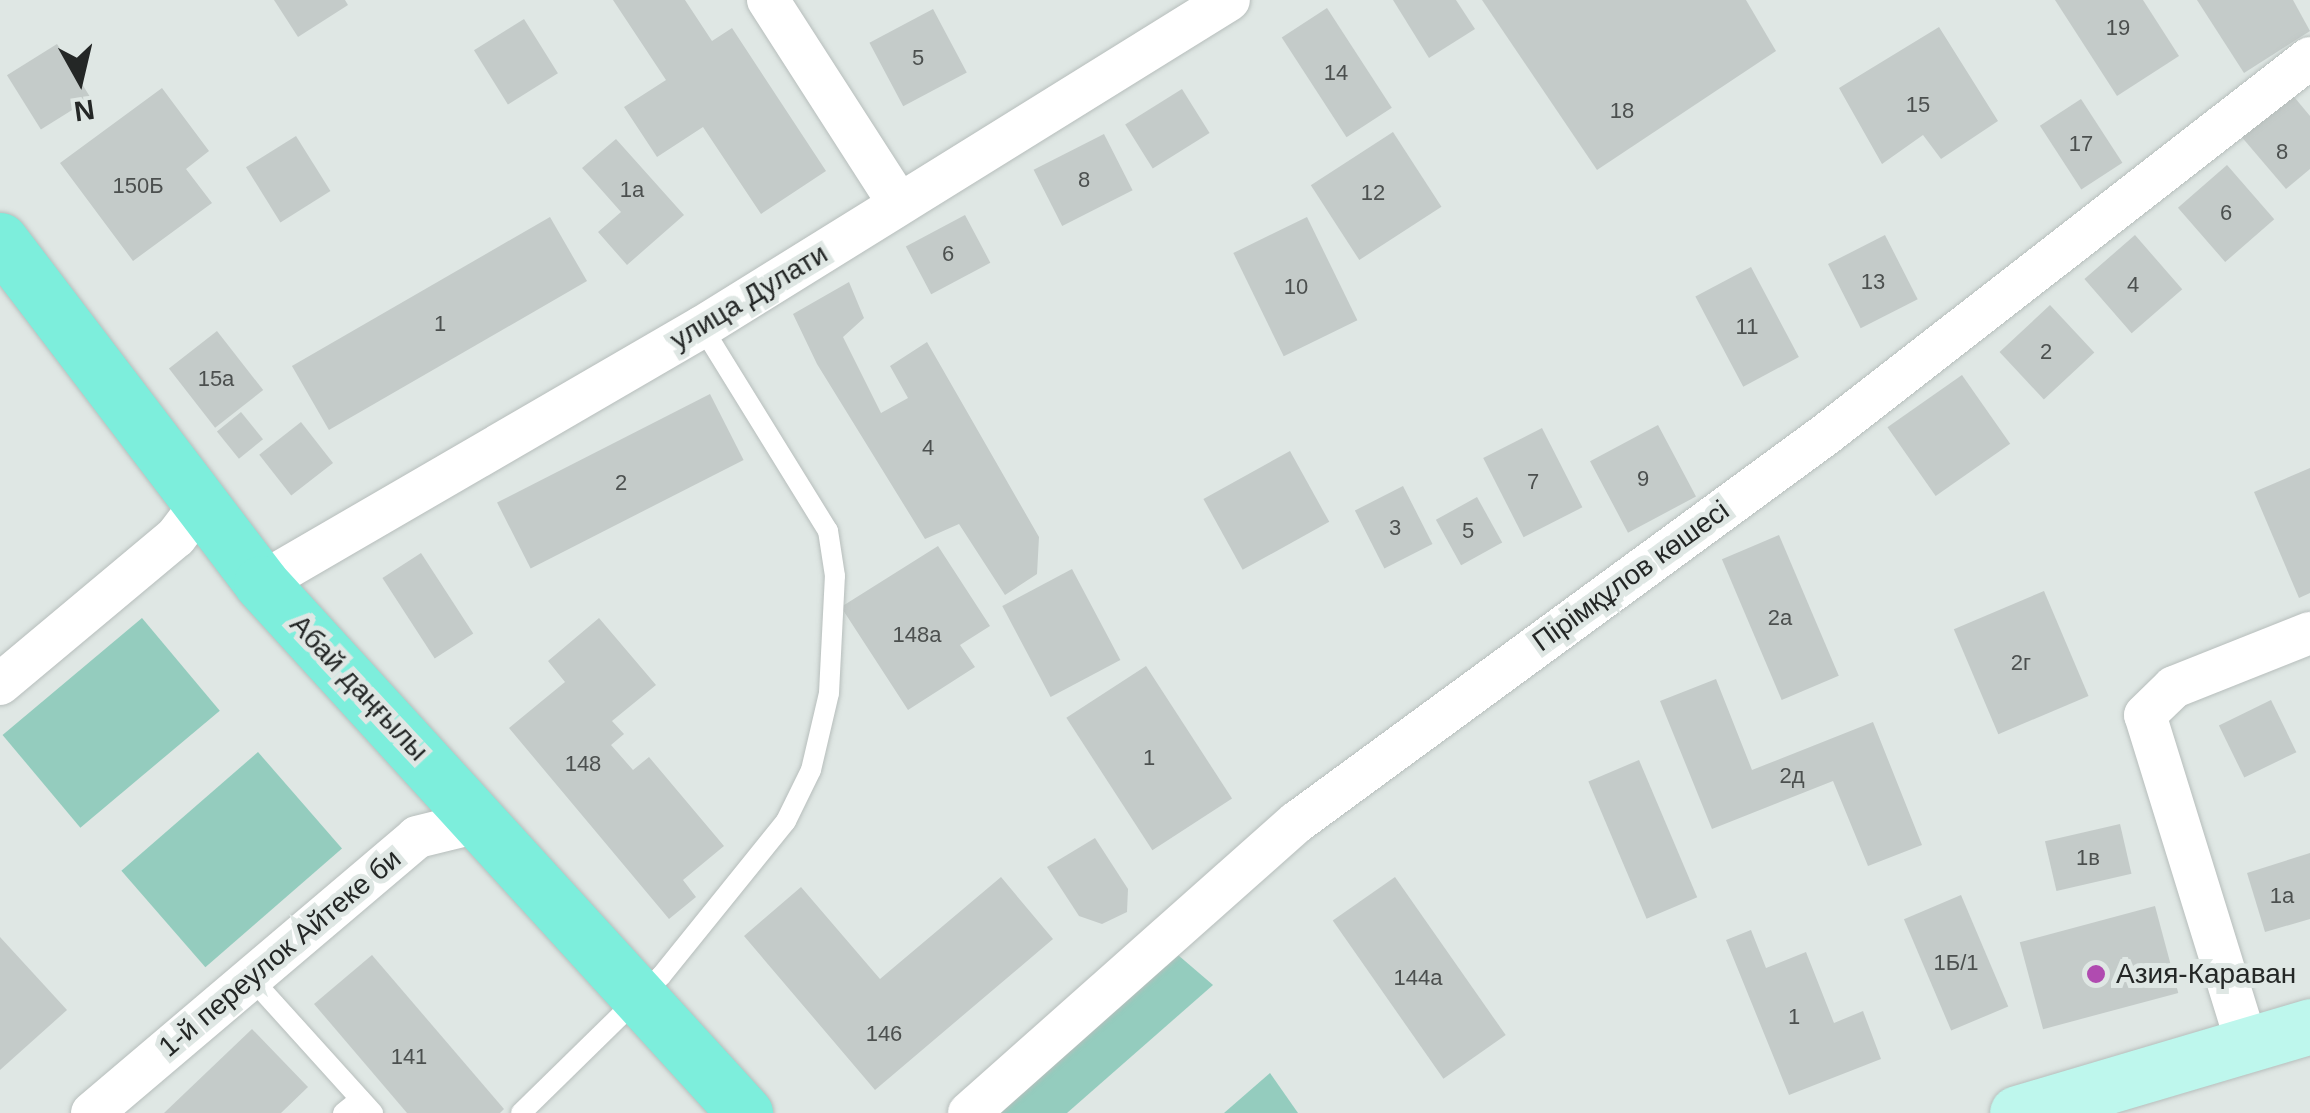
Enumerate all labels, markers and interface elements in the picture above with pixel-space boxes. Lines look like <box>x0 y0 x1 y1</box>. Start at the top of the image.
house number: 19 <box>2106 15 2130 41</box>
north arrow <box>30 30 130 130</box>
house number: 5 <box>912 45 924 71</box>
house number: 14 <box>1324 60 1348 86</box>
house number: 15 <box>1906 92 1930 118</box>
text: N <box>72 93 96 127</box>
house number: 18 <box>1610 98 1634 124</box>
house number: 17 <box>2069 131 2093 157</box>
house number: 8 <box>2276 139 2288 165</box>
house number: 8 <box>1078 167 1090 193</box>
house number: 150Б <box>112 173 164 199</box>
house number: 1а <box>620 177 644 203</box>
house number: 12 <box>1361 180 1385 206</box>
house number: 6 <box>2220 200 2232 226</box>
street label: улица Дулати <box>664 237 834 357</box>
house number: 6 <box>942 241 954 267</box>
house number: 13 <box>1861 269 1885 295</box>
house number: 4 <box>2127 272 2139 298</box>
house number: 10 <box>1284 274 1308 300</box>
house number: 1 <box>434 311 446 337</box>
house number: 11 <box>1736 314 1758 340</box>
house number: 2 <box>2040 339 2052 365</box>
house number: 15а <box>198 366 234 392</box>
house number: 4 <box>922 435 934 461</box>
house number: 9 <box>1637 466 1649 492</box>
house number: 7 <box>1527 469 1539 495</box>
house number: 2 <box>615 470 627 496</box>
street label: Пірімқұлов көшесі <box>1526 493 1736 659</box>
house number: 3 <box>1389 515 1401 541</box>
house number: 5 <box>1462 518 1474 544</box>
house number: 2а <box>1768 605 1792 631</box>
street label: Абай даңғылы <box>283 608 435 768</box>
house number: 148а <box>893 622 941 648</box>
house number: 2г <box>2011 650 2031 676</box>
house number: 1 <box>1143 745 1155 771</box>
house number: 148 <box>565 751 601 777</box>
house number: 2д <box>1779 763 1805 789</box>
street label: 1-й переулок Айтеке би <box>152 842 408 1064</box>
house number: 1в <box>2076 845 2100 871</box>
house number: 1а <box>2270 883 2294 909</box>
house number: 1Б/1 <box>1933 950 1979 976</box>
place label: Азия-Караван <box>2116 957 2296 991</box>
marker: Азия-Караван <box>2085 963 2107 985</box>
house number: 144а <box>1394 965 1442 991</box>
house number: 1 <box>1788 1004 1800 1030</box>
house number: 146 <box>866 1021 902 1047</box>
house number: 141 <box>391 1044 427 1070</box>

